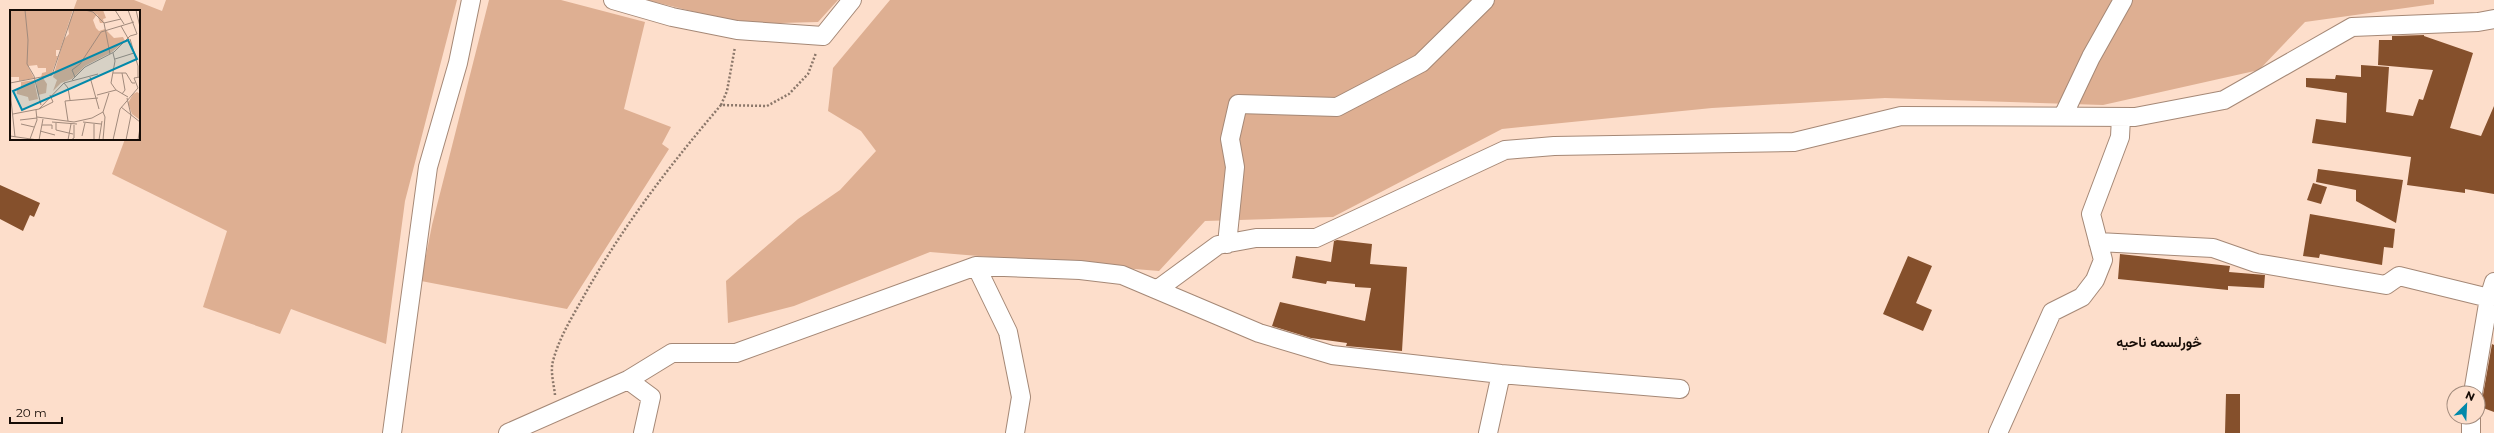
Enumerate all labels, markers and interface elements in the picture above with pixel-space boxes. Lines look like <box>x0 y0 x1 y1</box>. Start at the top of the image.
inset map <box>10 10 140 140</box>
district label: څورلسمه ناحیه <box>2116 333 2202 351</box>
north arrow <box>2446 385 2486 425</box>
text: N <box>2463 388 2477 404</box>
scale bar <box>10 399 62 425</box>
text: 20 m <box>16 405 47 420</box>

